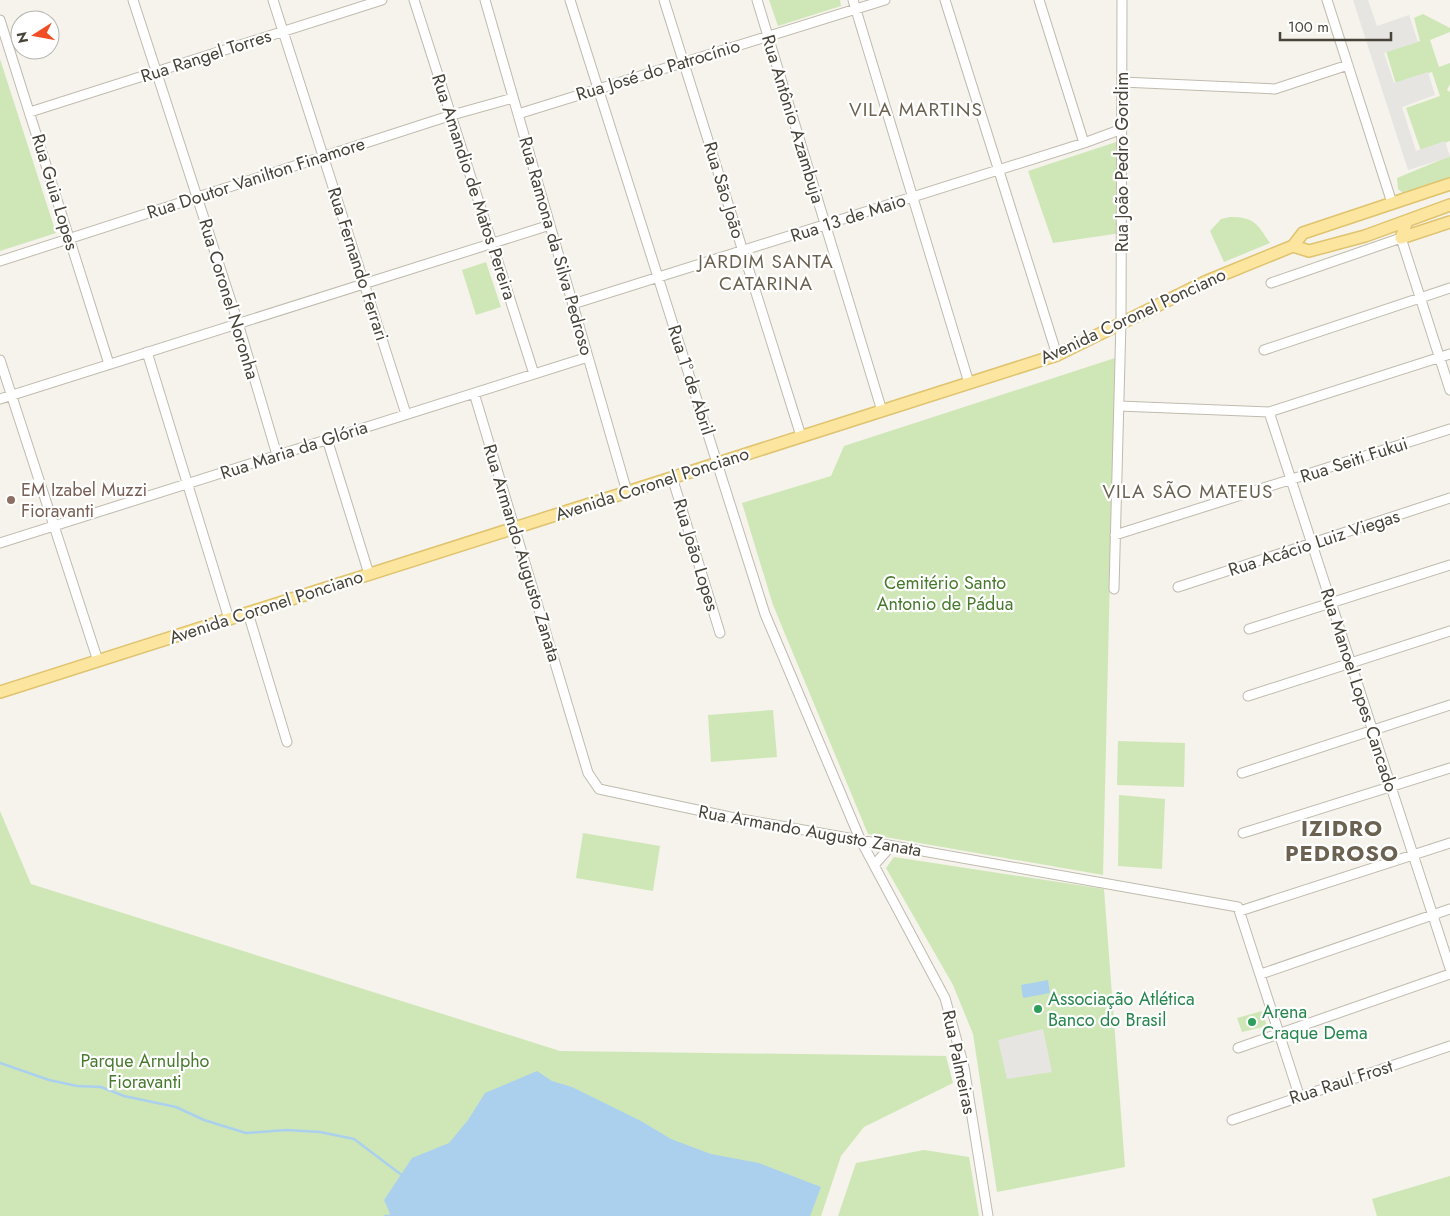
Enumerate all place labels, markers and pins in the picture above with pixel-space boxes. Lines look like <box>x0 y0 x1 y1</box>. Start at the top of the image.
place label: EM Izabel Muzzi Fioravanti <box>21 477 147 524</box>
marker: EM Izabel Muzzi Fioravanti <box>5 494 17 506</box>
place label: Associação Atlética Banco do Brasil <box>1048 986 1195 1033</box>
place label: Arena Craque Dema <box>1262 999 1368 1046</box>
marker: Associação Atlética Banco do Brasil <box>1032 1003 1044 1015</box>
marker: Arena Craque Dema <box>1246 1016 1258 1028</box>

